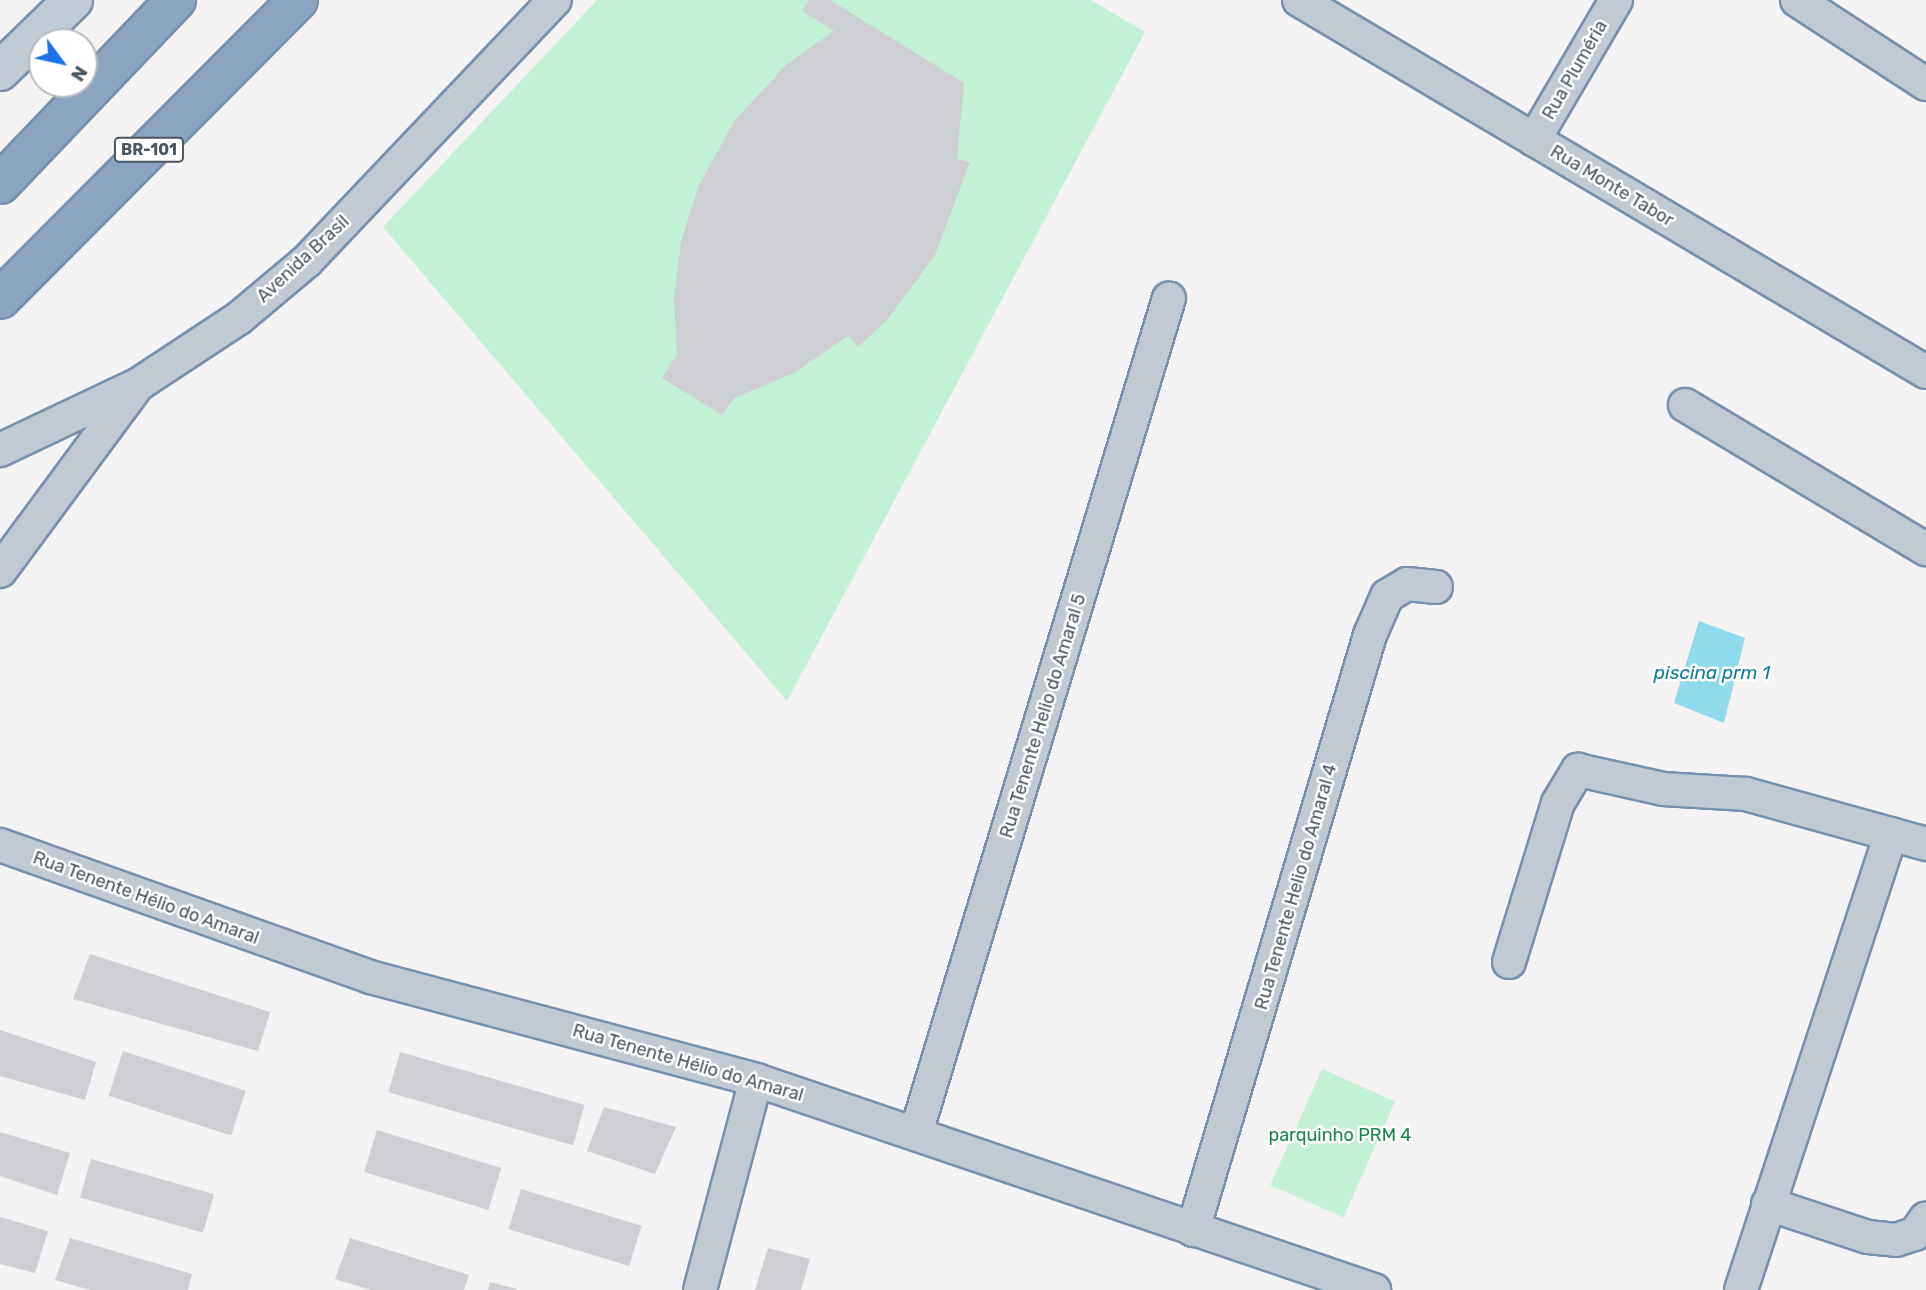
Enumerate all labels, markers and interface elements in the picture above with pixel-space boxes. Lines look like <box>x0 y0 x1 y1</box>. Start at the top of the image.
street label: Rua Pluméria <box>1538 17 1612 123</box>
north arrow <box>28 28 98 98</box>
text: N <box>66 62 93 86</box>
road number: BR-101 <box>112 138 186 162</box>
street label: Rua Monte Tabor <box>1546 141 1678 231</box>
street label: Avenida Brasil <box>252 211 354 307</box>
street label: Rua Tenente Helio do Amaral 5 <box>995 591 1091 841</box>
water label: piscina prm 1 <box>1654 662 1770 684</box>
street label: Rua Tenente Helio do Amaral 4 <box>1250 761 1342 1013</box>
street label: Rua Tenente Hélio do Amaral <box>30 847 262 949</box>
street label: Rua Tenente Hélio do Amaral <box>570 1020 806 1106</box>
park label: parquinho PRM 4 <box>1268 1124 1412 1146</box>

